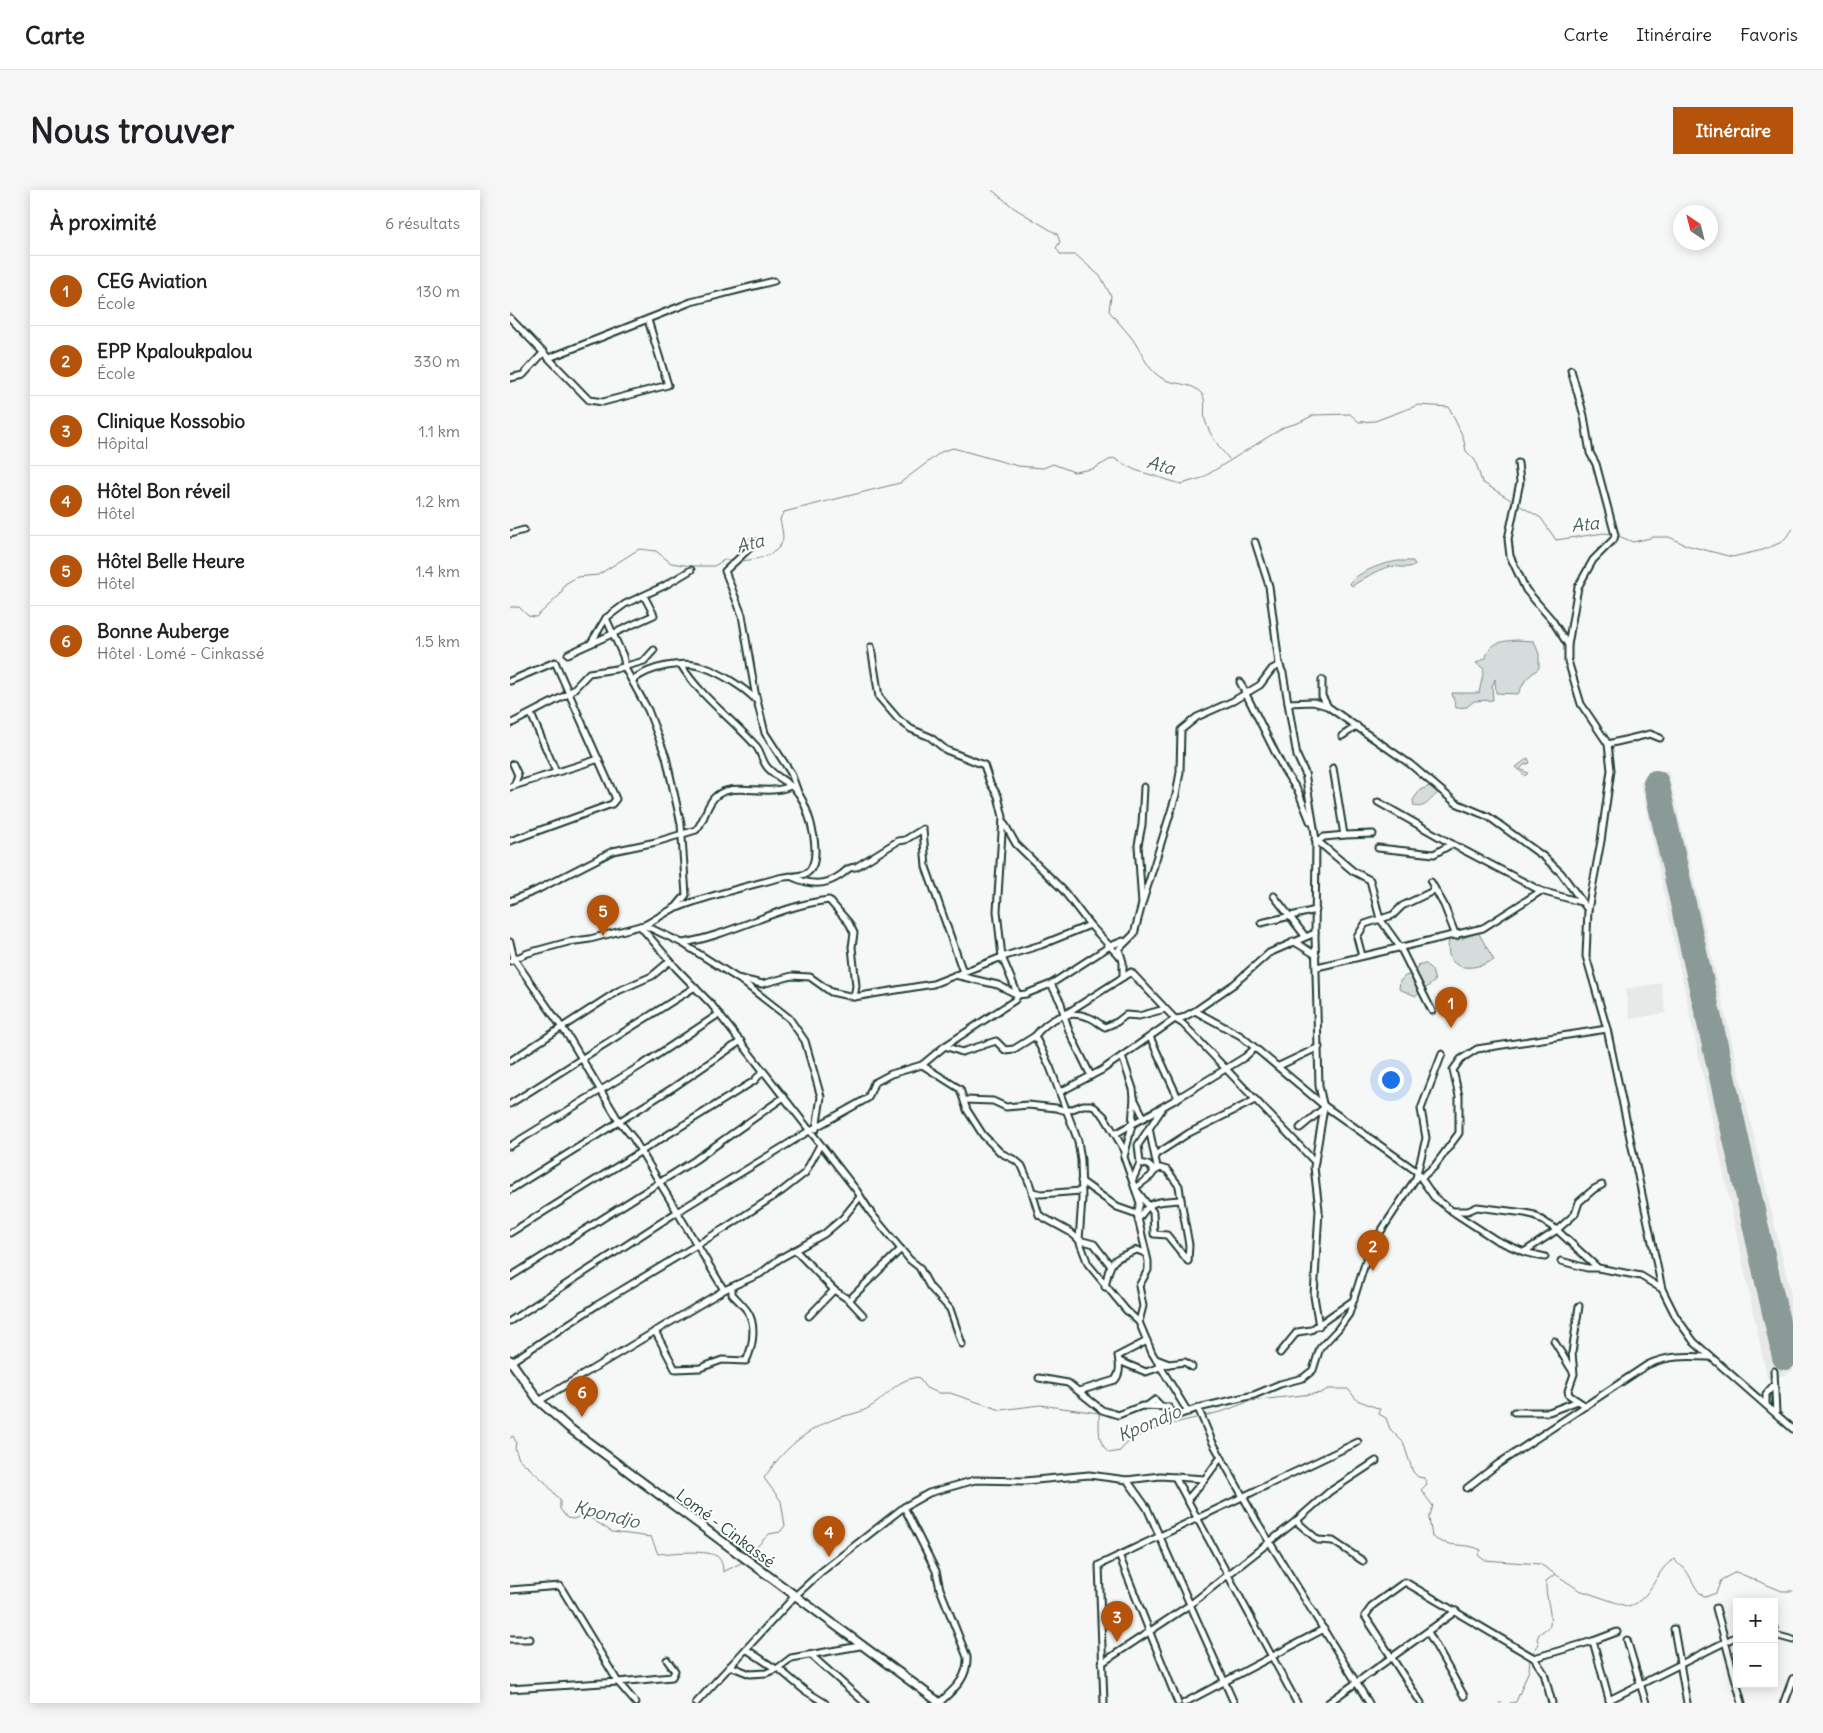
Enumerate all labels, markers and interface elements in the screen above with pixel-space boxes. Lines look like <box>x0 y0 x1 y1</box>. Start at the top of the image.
text: Carte <box>25 20 85 50</box>
text: Carte <box>1563 23 1608 46</box>
text: Itinéraire <box>1636 23 1712 46</box>
text: Favoris <box>1740 23 1798 46</box>
button: Itinéraire <box>1673 107 1793 154</box>
text: Nous trouver <box>30 108 234 152</box>
north arrow <box>1673 205 1718 250</box>
text: À proximité <box>50 209 157 236</box>
text: 6 résultats <box>385 213 460 233</box>
text: CEG Aviation <box>97 269 207 293</box>
text: 1 <box>63 281 69 301</box>
text: 130 m <box>416 281 460 301</box>
text: École <box>97 293 135 313</box>
text: EPP Kpaloukpalou <box>97 339 252 363</box>
text: 2 <box>62 351 70 371</box>
text: 330 m <box>413 351 460 371</box>
text: École <box>97 363 135 383</box>
text: Clinique Kossobio <box>97 409 245 433</box>
text: 3 <box>61 421 71 441</box>
text: 1.1 km <box>419 421 460 441</box>
text: Hôpital <box>97 433 148 453</box>
water label: Ata <box>1144 450 1179 480</box>
text: Hôtel Bon réveil <box>97 479 230 503</box>
text: 4 <box>61 491 71 511</box>
text: 1.2 km <box>416 491 460 511</box>
text: Hôtel <box>97 503 135 523</box>
water label: Ata <box>1570 511 1602 537</box>
water label: Ata <box>734 528 768 558</box>
text: Hôtel Belle Heure <box>97 549 245 573</box>
text: 5 <box>61 561 71 581</box>
text: 1.4 km <box>415 561 460 581</box>
text: Hôtel <box>97 573 135 593</box>
text: Bonne Auberge <box>97 619 229 643</box>
text: 6 <box>61 631 71 651</box>
text: 1.5 km <box>415 631 460 651</box>
text: Hôtel · Lomé - Cinkassé <box>97 643 264 663</box>
pin: 5 <box>587 895 619 936</box>
pin: 1 <box>1435 987 1467 1028</box>
your location <box>1378 1067 1404 1093</box>
pin: 2 <box>1357 1230 1389 1271</box>
pin: 6 <box>566 1376 598 1417</box>
water label: Kpondjo <box>1114 1399 1185 1447</box>
street label: Lomé - Cinkassé <box>673 1484 779 1572</box>
water label: Kpondjo <box>572 1495 643 1533</box>
pin: 4 <box>813 1516 845 1557</box>
map controls <box>1733 1598 1778 1688</box>
button: + <box>1733 1598 1778 1643</box>
pin: 3 <box>1101 1601 1133 1642</box>
button: − <box>1733 1643 1778 1688</box>

